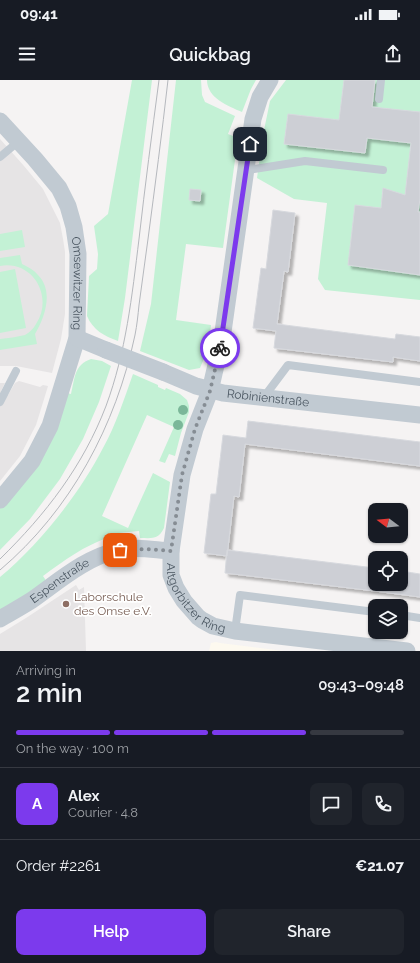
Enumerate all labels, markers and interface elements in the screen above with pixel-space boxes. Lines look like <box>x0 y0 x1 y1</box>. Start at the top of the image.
text: 09:41 <box>20 5 58 23</box>
icon: menu <box>16 43 38 65</box>
icon: share <box>382 43 404 65</box>
text: Quickbag <box>169 44 251 65</box>
pin <box>233 127 267 161</box>
icon: home <box>239 133 261 155</box>
street label: Omsewitzer Ring <box>69 236 85 330</box>
courier <box>200 328 240 368</box>
icon: bike <box>209 337 231 359</box>
street label: Robinienstraße <box>226 386 310 410</box>
north arrow <box>368 503 408 543</box>
map controls <box>368 503 408 639</box>
pin <box>103 533 137 567</box>
icon: bag <box>109 539 131 561</box>
button: locate <box>368 551 408 591</box>
street label: Espenstraße <box>27 555 92 606</box>
street label: Altgorbitzer Ring <box>164 563 227 636</box>
place label: Laborschule des Omse e.V. <box>74 590 151 618</box>
marker: Laborschule des Omse e.V. <box>61 599 71 609</box>
button: layers <box>368 599 408 639</box>
text: Arriving in <box>16 663 76 678</box>
text: 09:43–09:48 <box>318 676 404 694</box>
text: 2 min <box>16 678 83 708</box>
text: On the way · 100 m <box>16 741 129 756</box>
button: chat <box>310 783 352 825</box>
button: phone <box>362 783 404 825</box>
text: Alex <box>68 787 99 805</box>
text: A <box>32 795 42 813</box>
text: Courier · 4.8 <box>68 805 138 820</box>
text: Order #2261 <box>16 857 100 875</box>
text: €21.07 <box>355 857 404 875</box>
button: Help <box>16 909 206 955</box>
button: Share <box>214 909 404 955</box>

